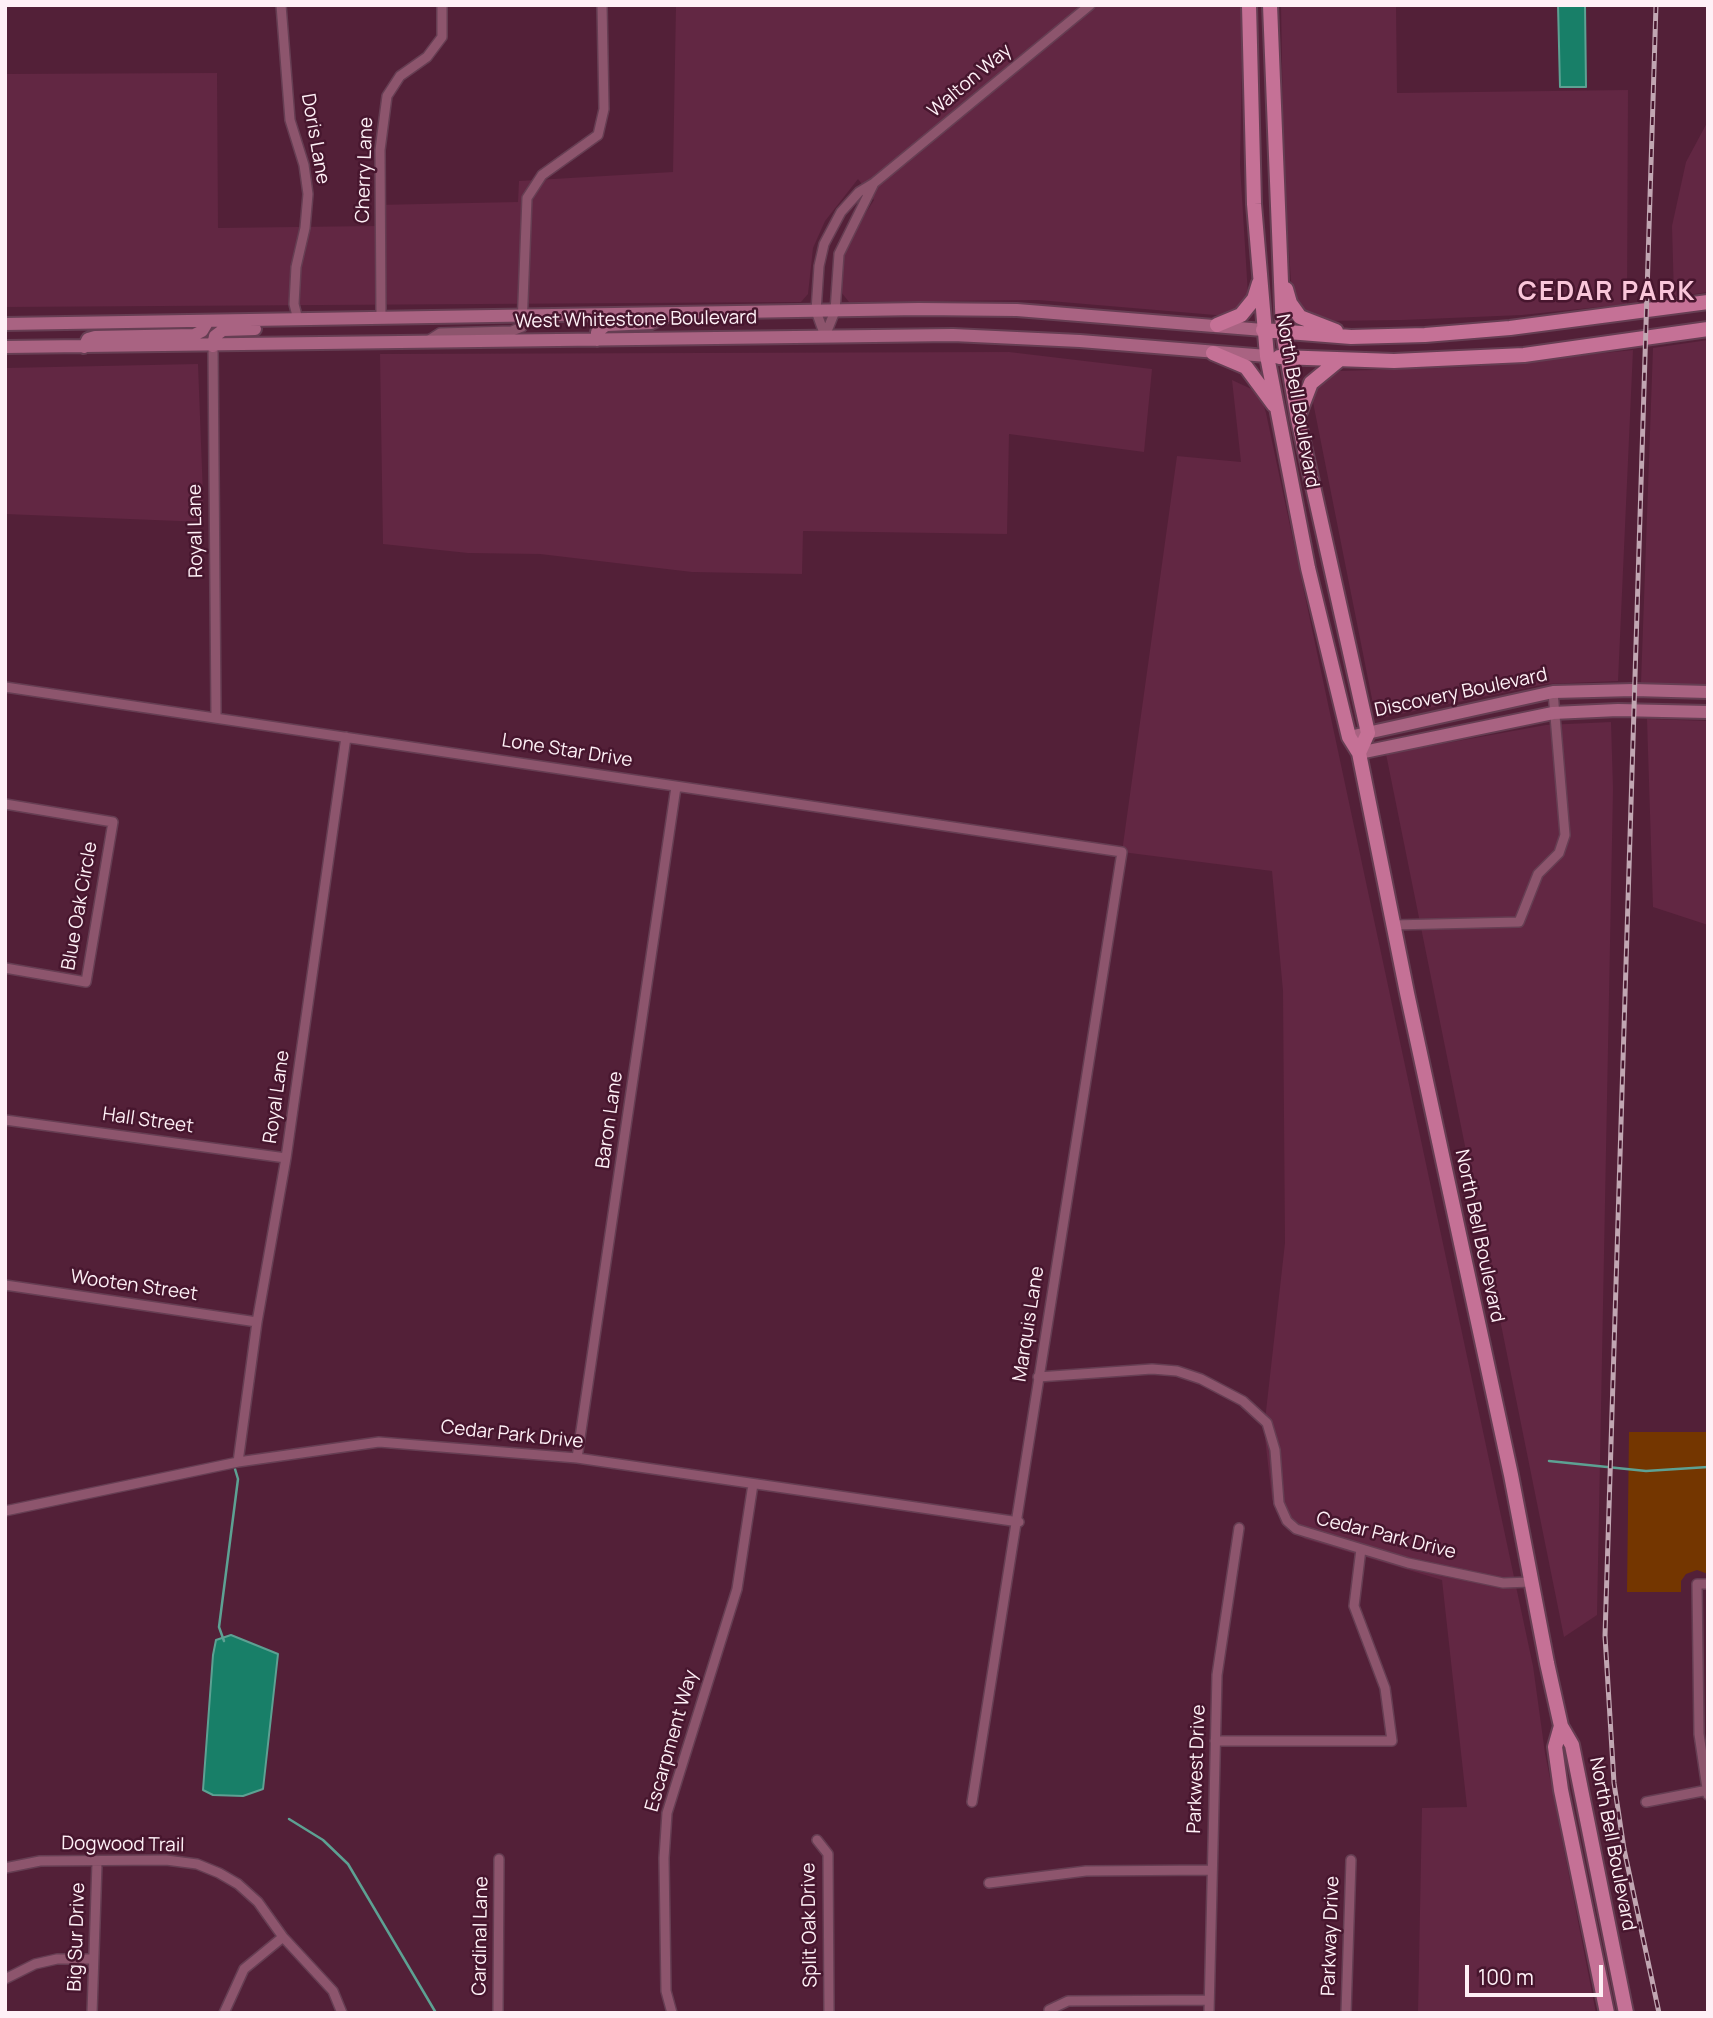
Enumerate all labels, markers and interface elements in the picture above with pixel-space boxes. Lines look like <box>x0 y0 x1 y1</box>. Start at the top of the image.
street label: Walton Way <box>923 39 1017 123</box>
street label: Doris Lane <box>296 92 334 186</box>
street label: Cherry Lane <box>352 117 378 223</box>
district label: CEDAR PARK <box>1519 277 1695 309</box>
street label: West Whitestone Boulevard <box>515 306 757 334</box>
street label: North Bell Boulevard <box>1270 312 1324 490</box>
street label: Royal Lane <box>184 484 208 578</box>
street label: Discovery Boulevard <box>1373 664 1549 722</box>
street label: Lone Star Drive <box>500 729 634 773</box>
street label: Blue Oak Circle <box>57 840 103 972</box>
street label: Royal Lane <box>259 1049 295 1145</box>
street label: Baron Lane <box>592 1070 628 1170</box>
street label: Hall Street <box>101 1103 195 1139</box>
street label: North Bell Boulevard <box>1450 1148 1508 1324</box>
street label: Marquis Lane <box>1009 1265 1049 1383</box>
street label: Wooten Street <box>69 1266 199 1306</box>
street label: Cedar Park Drive <box>440 1416 584 1454</box>
street label: Cedar Park Drive <box>1314 1508 1458 1564</box>
street label: Escarpment Way <box>641 1667 703 1815</box>
street label: Parkwest Drive <box>1183 1704 1211 1834</box>
street label: North Bell Boulevard <box>1584 1755 1640 1933</box>
street label: Dogwood Trail <box>61 1833 185 1857</box>
street label: Split Oak Drive <box>798 1862 822 1988</box>
street label: Cardinal Lane <box>469 1876 493 1996</box>
street label: Parkway Drive <box>1318 1876 1344 1996</box>
street label: Big Sur Drive <box>64 1882 90 1992</box>
scale bar <box>1468 1952 1606 1996</box>
text: 100 m <box>1478 1963 1534 1991</box>

